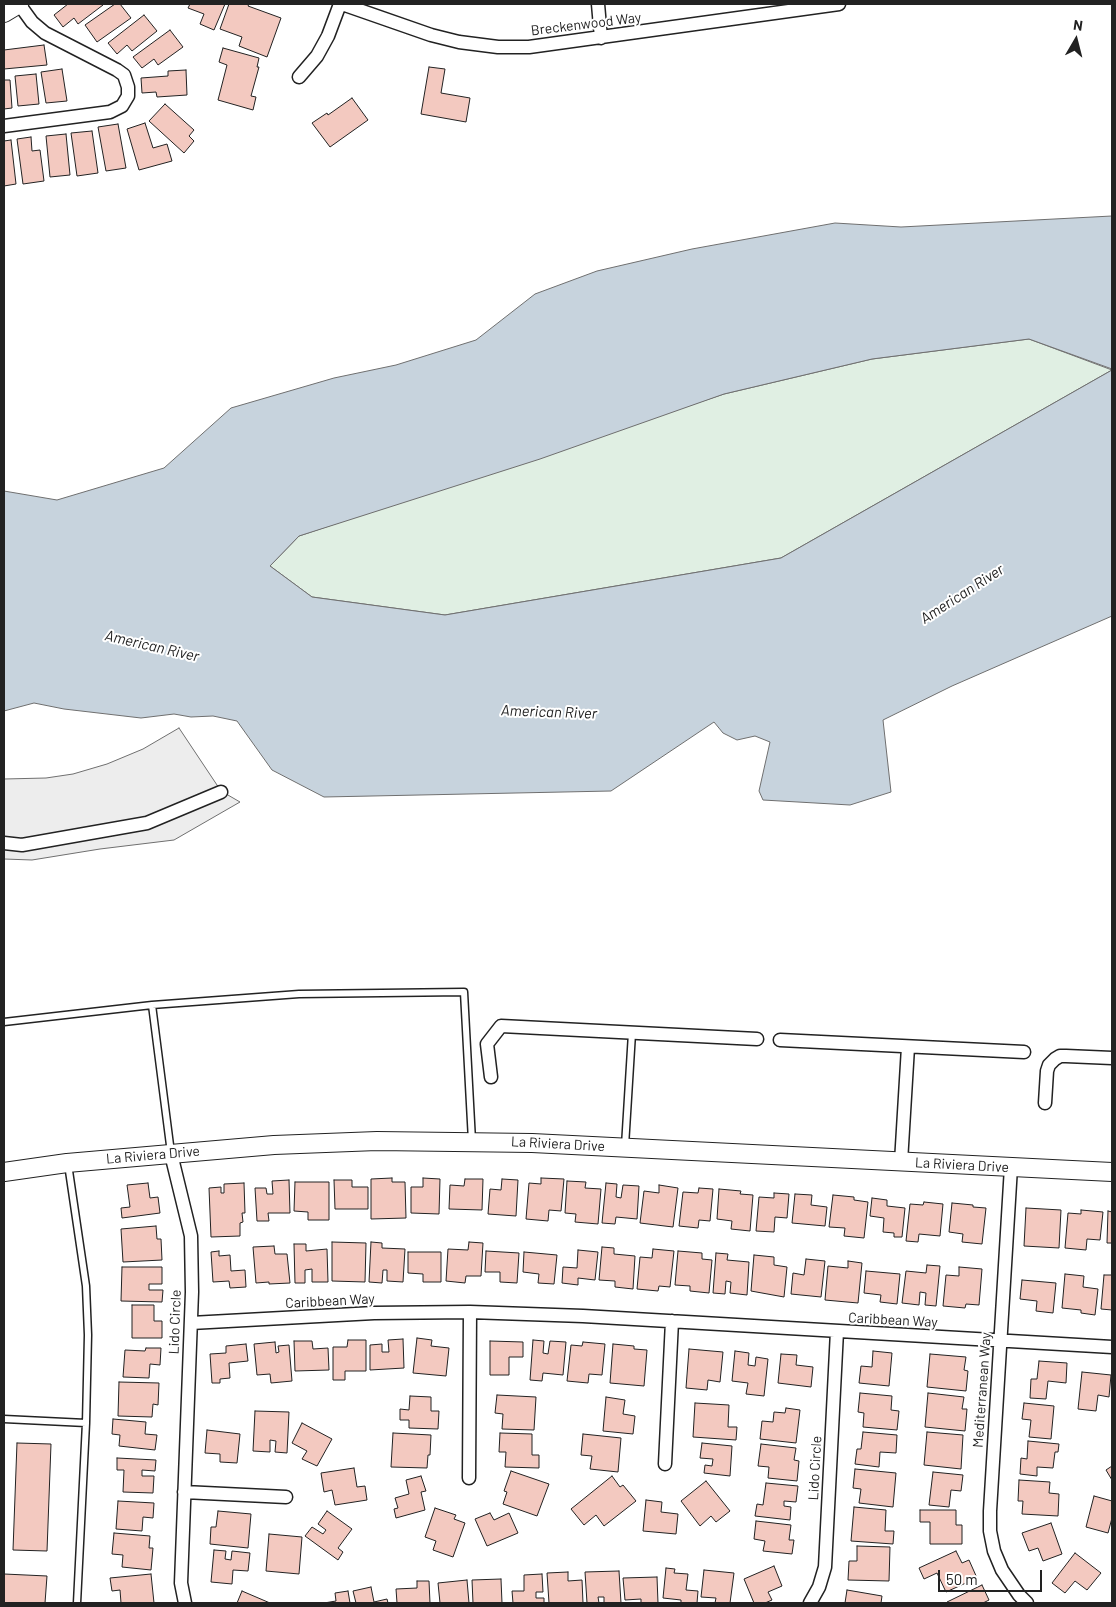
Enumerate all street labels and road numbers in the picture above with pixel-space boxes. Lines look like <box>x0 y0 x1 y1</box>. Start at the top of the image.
street label: Breckenwood Way <box>530 9 642 39</box>
street label: La Riviera Drive <box>511 1133 605 1155</box>
street label: La Riviera Drive <box>105 1143 201 1167</box>
street label: La Riviera Drive <box>915 1154 1009 1176</box>
street label: Lido Circle <box>165 1289 185 1355</box>
street label: Caribbean Way <box>285 1290 375 1312</box>
street label: Caribbean Way <box>848 1309 938 1331</box>
street label: Mediterranean Way <box>970 1332 994 1448</box>
street label: Lido Circle <box>805 1435 825 1501</box>

